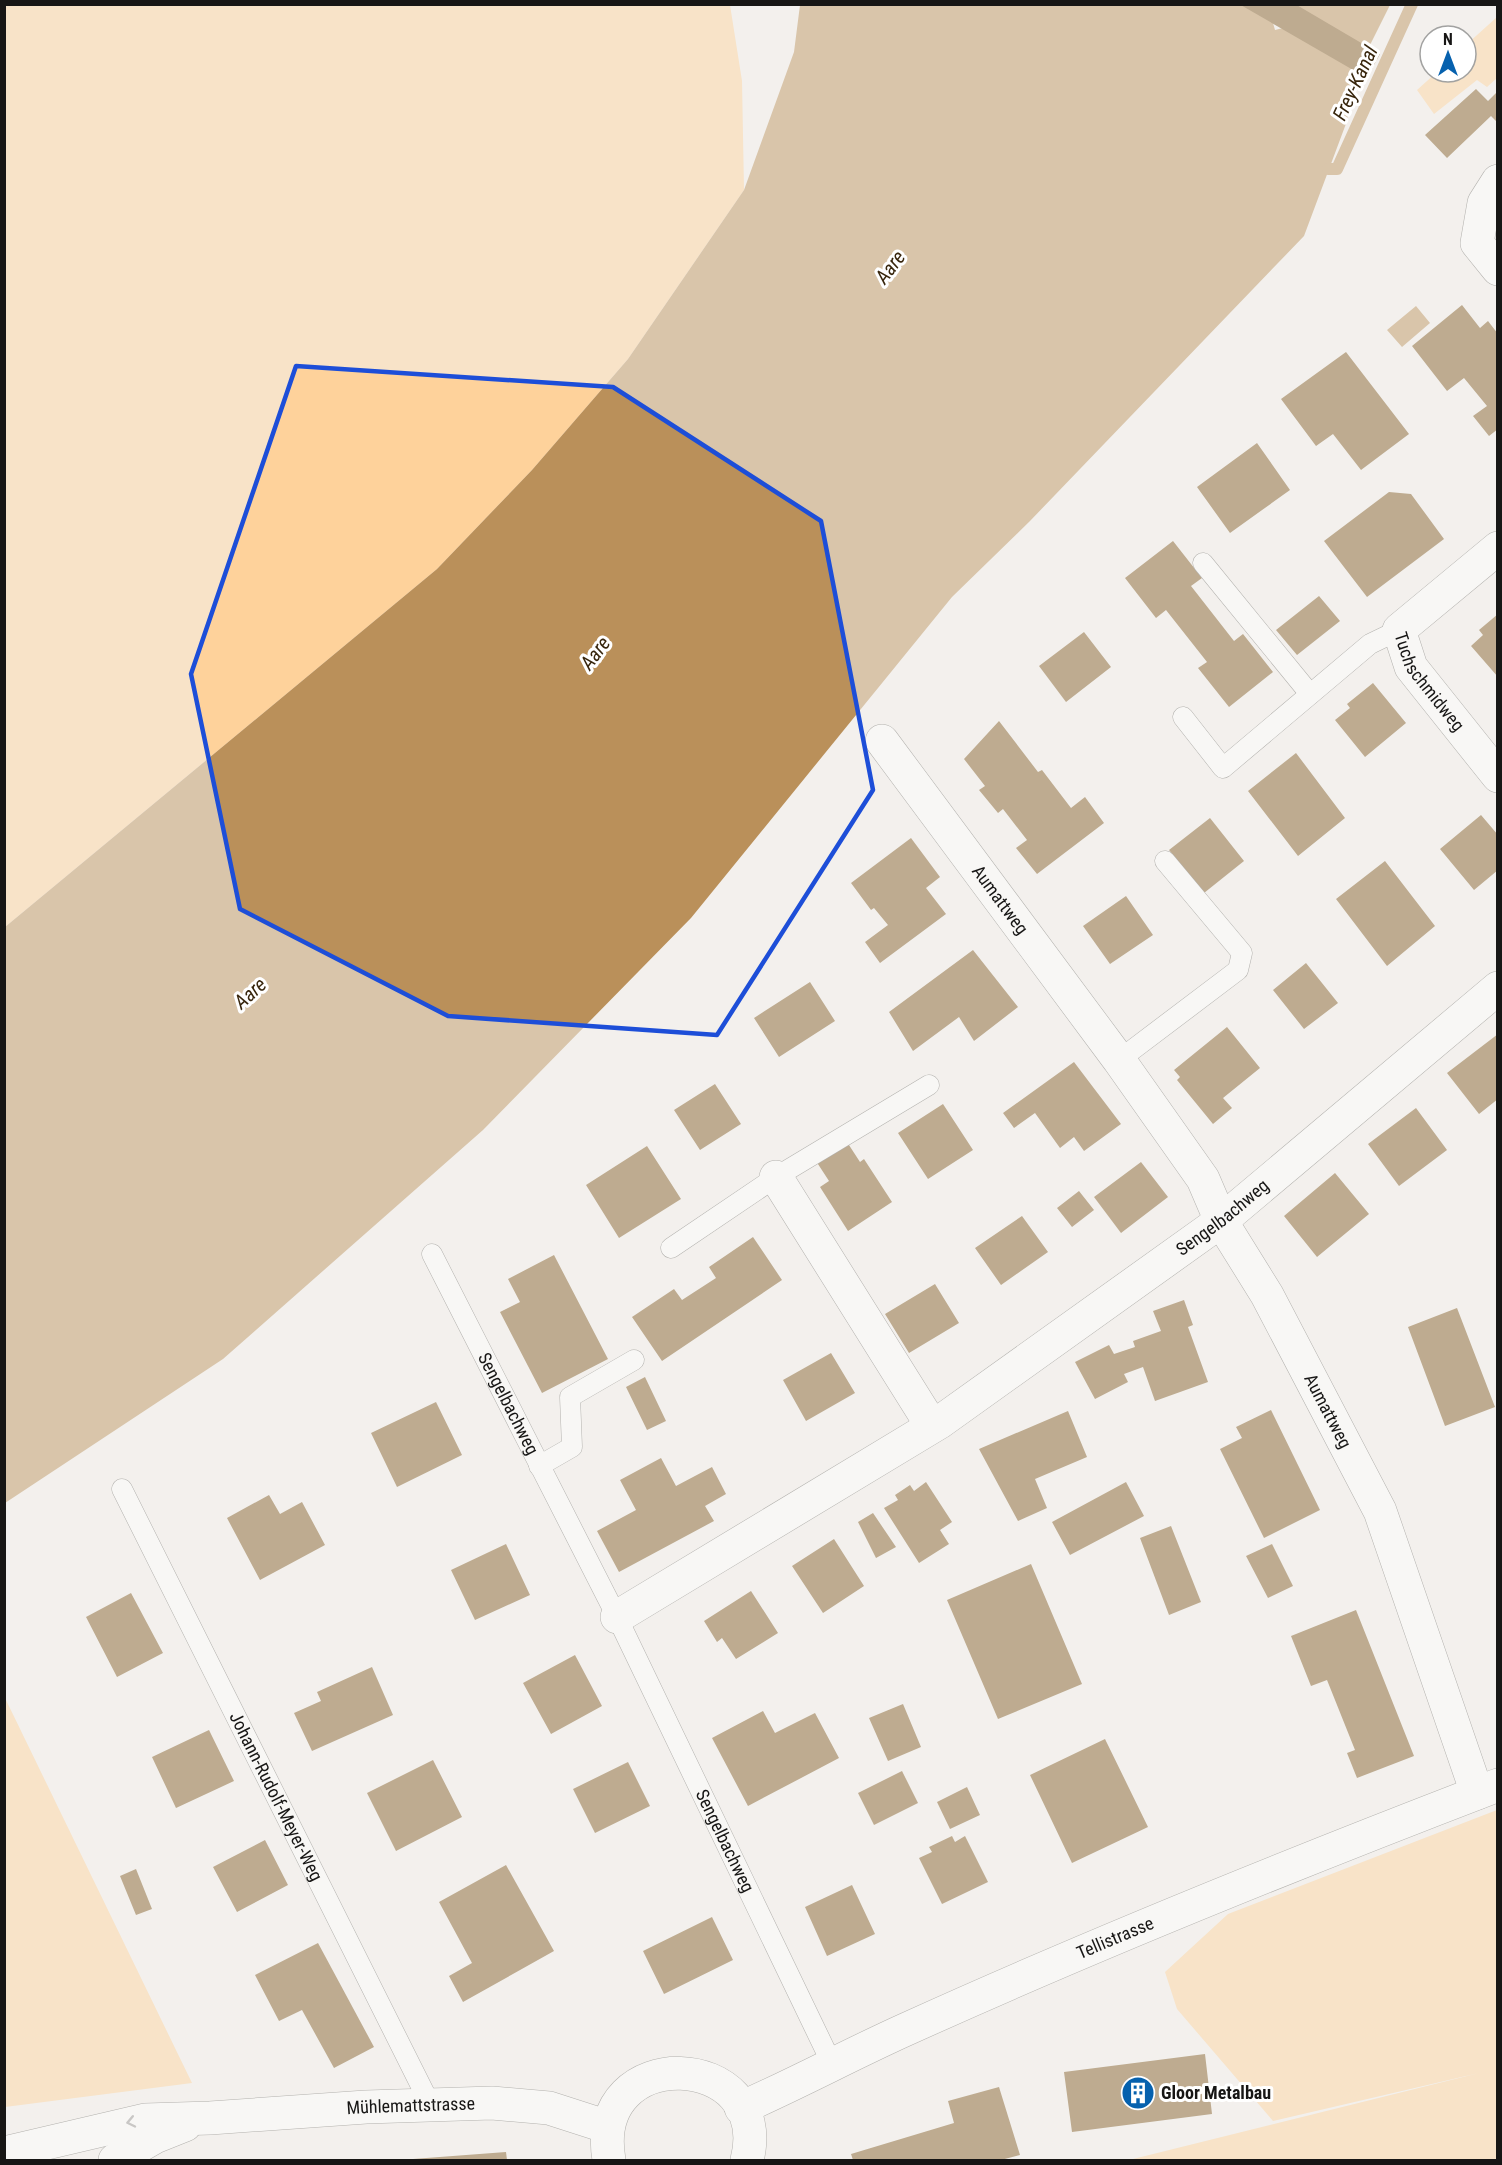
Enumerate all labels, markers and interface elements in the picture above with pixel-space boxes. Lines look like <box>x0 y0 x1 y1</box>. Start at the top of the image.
north arrow <box>1418 24 1478 84</box>
text: N <box>1443 30 1453 49</box>
water label: Frey-Kanal <box>1327 41 1383 124</box>
water label: Aare <box>869 246 910 289</box>
street label: Tuchschmidweg <box>1390 629 1469 735</box>
water label: Aare <box>574 632 615 675</box>
street label: Aumattweg <box>968 861 1033 938</box>
water label: Aare <box>228 972 271 1014</box>
street label: Sengelbachweg <box>1172 1175 1273 1260</box>
street label: Sengelbachweg <box>474 1349 543 1458</box>
street label: Aumattweg <box>1300 1370 1356 1452</box>
street label: Johann-Rudolf-Meyer-Weg <box>225 1708 328 1884</box>
street label: Sengelbachweg <box>692 1786 759 1896</box>
street label: Tellistrasse <box>1073 1912 1157 1963</box>
building icon: Gloor Metalbau <box>1120 2075 1156 2111</box>
place label: Gloor Metalbau <box>1161 2082 1271 2103</box>
street label: Mühlemattstrasse <box>346 2093 475 2118</box>
one-way arrow <box>126 2115 136 2128</box>

